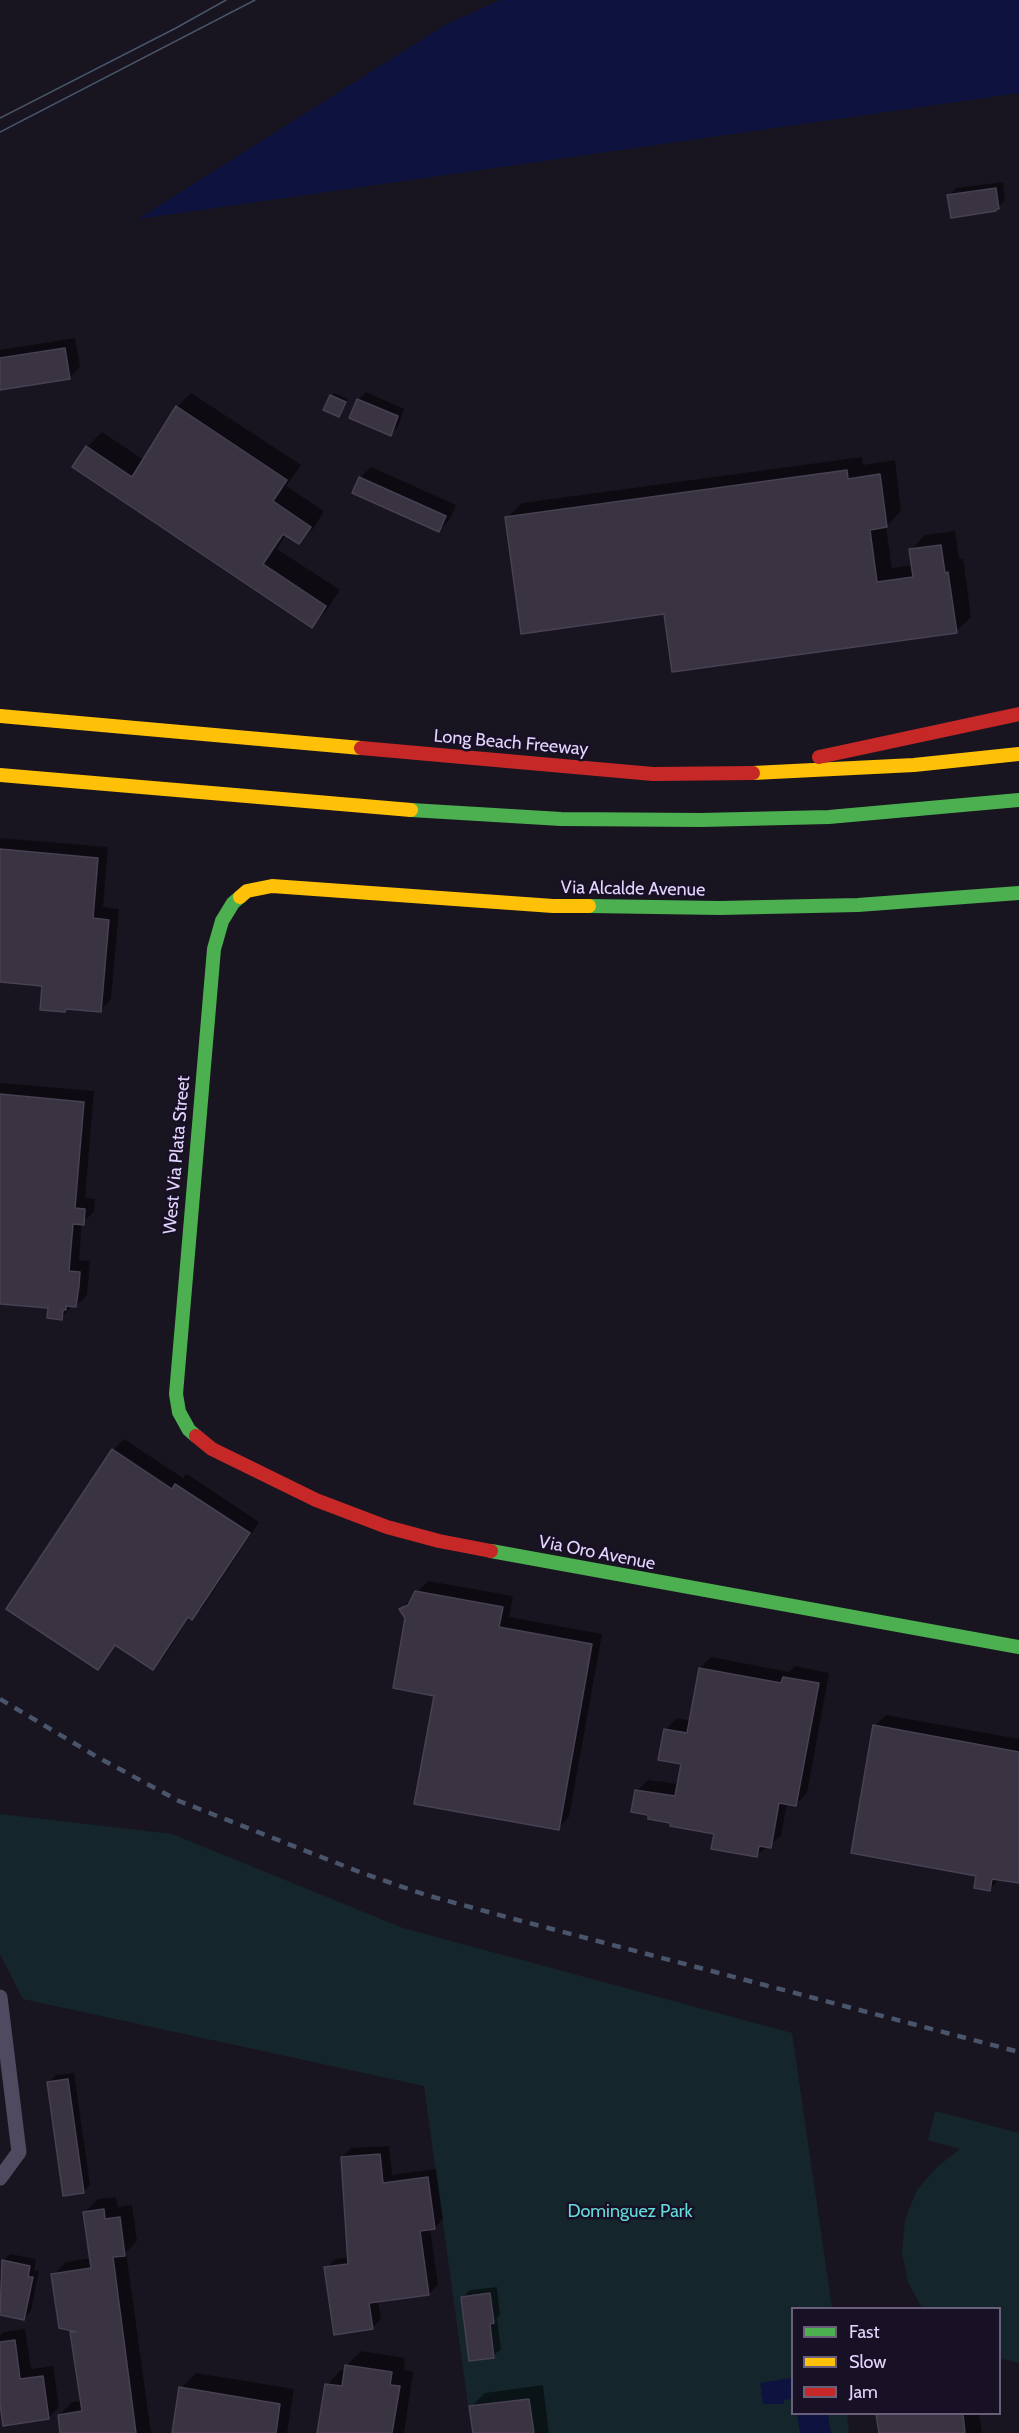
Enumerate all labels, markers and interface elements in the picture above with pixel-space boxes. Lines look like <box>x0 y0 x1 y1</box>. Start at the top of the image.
street label: Long Beach Freeway <box>433 725 589 761</box>
street label: Via Alcalde Avenue <box>560 877 706 901</box>
street label: West Via Plata Street <box>159 1075 195 1235</box>
street label: Via Oro Avenue <box>537 1531 657 1575</box>
park label: Dominguez Park <box>567 2201 693 2223</box>
legend <box>791 2307 1001 2415</box>
text: Fast <box>849 2321 880 2343</box>
text: Slow <box>849 2351 886 2373</box>
text: Jam <box>849 2381 878 2403</box>

